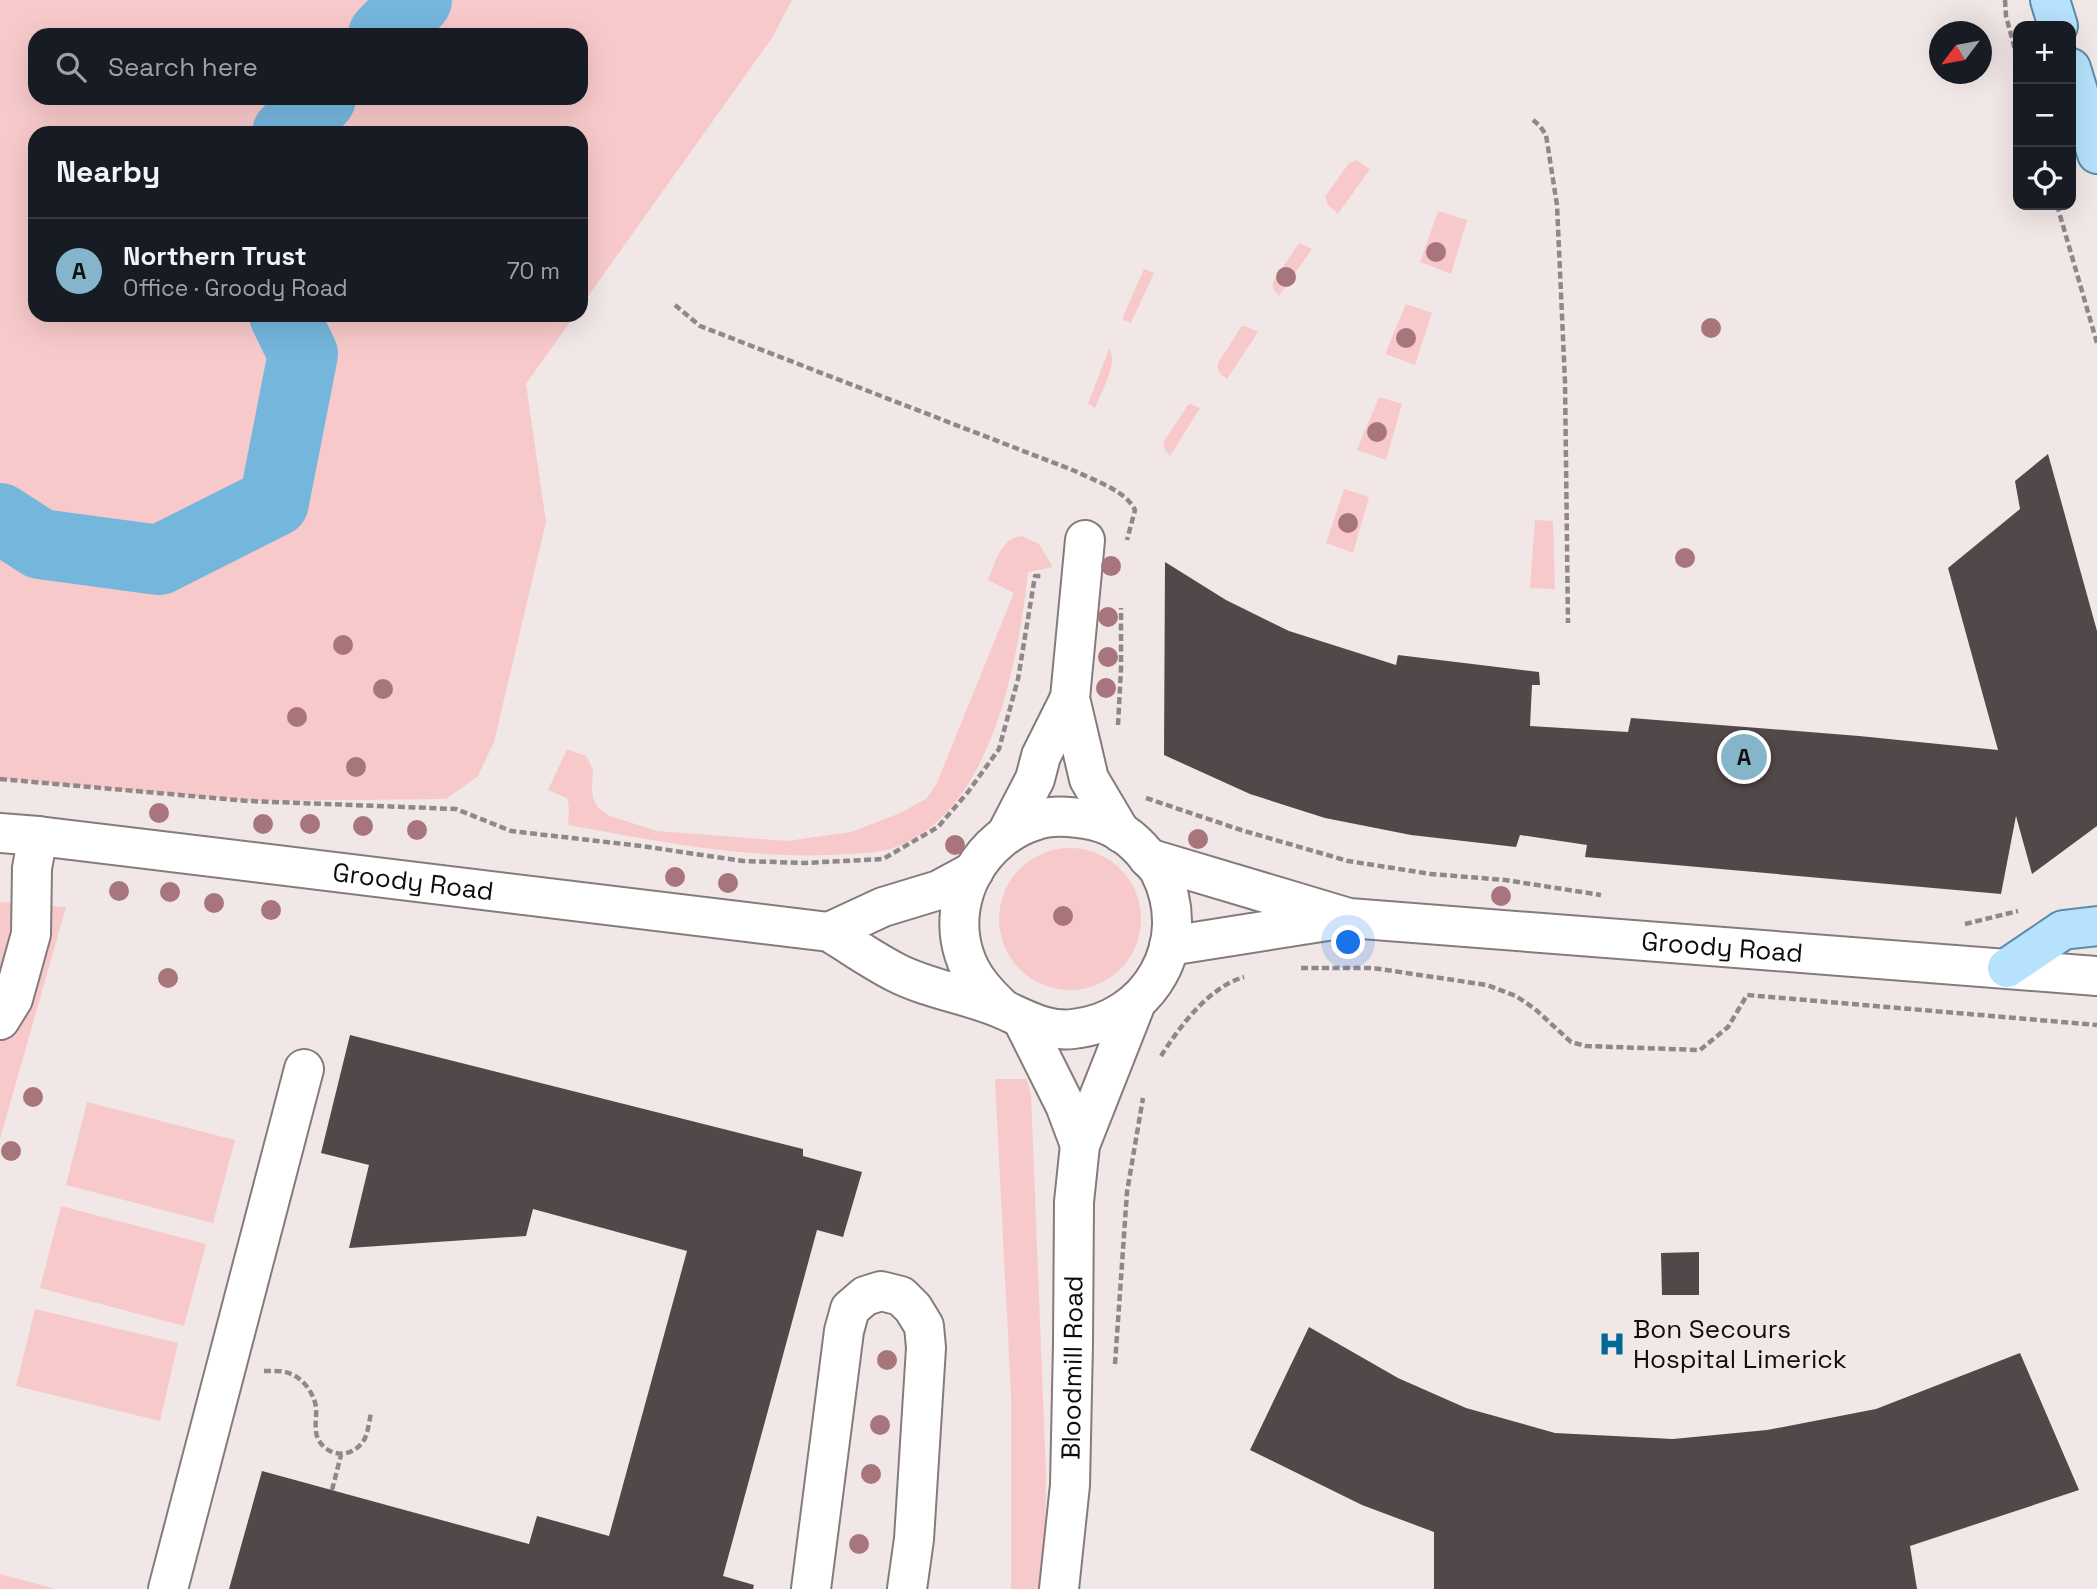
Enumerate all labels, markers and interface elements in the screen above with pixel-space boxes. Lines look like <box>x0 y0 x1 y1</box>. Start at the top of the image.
north arrow <box>1929 21 1992 84</box>
map controls <box>2013 21 2076 210</box>
button: + <box>2013 21 2076 84</box>
search box <box>28 28 588 105</box>
icon: search <box>52 48 90 86</box>
text: Search here <box>108 50 258 84</box>
button: − <box>2013 84 2076 147</box>
button: locate <box>2013 147 2076 210</box>
text: Nearby <box>56 152 160 191</box>
text: Northern Trust <box>123 239 307 273</box>
text: A <box>72 256 86 286</box>
text: 70 m <box>507 256 560 286</box>
text: Office · Groody Road <box>123 273 348 303</box>
pin: A <box>1721 731 1767 783</box>
street label: Groody Road <box>331 855 496 908</box>
street label: Groody Road <box>1640 924 1804 970</box>
your location <box>1331 925 1365 959</box>
street label: Bloodmill Road <box>1054 1275 1090 1460</box>
place label: Bon Secours Hospital Limerick <box>1633 1312 1847 1376</box>
hospital icon: Bon Secours Hospital Limerick <box>1597 1329 1627 1359</box>

